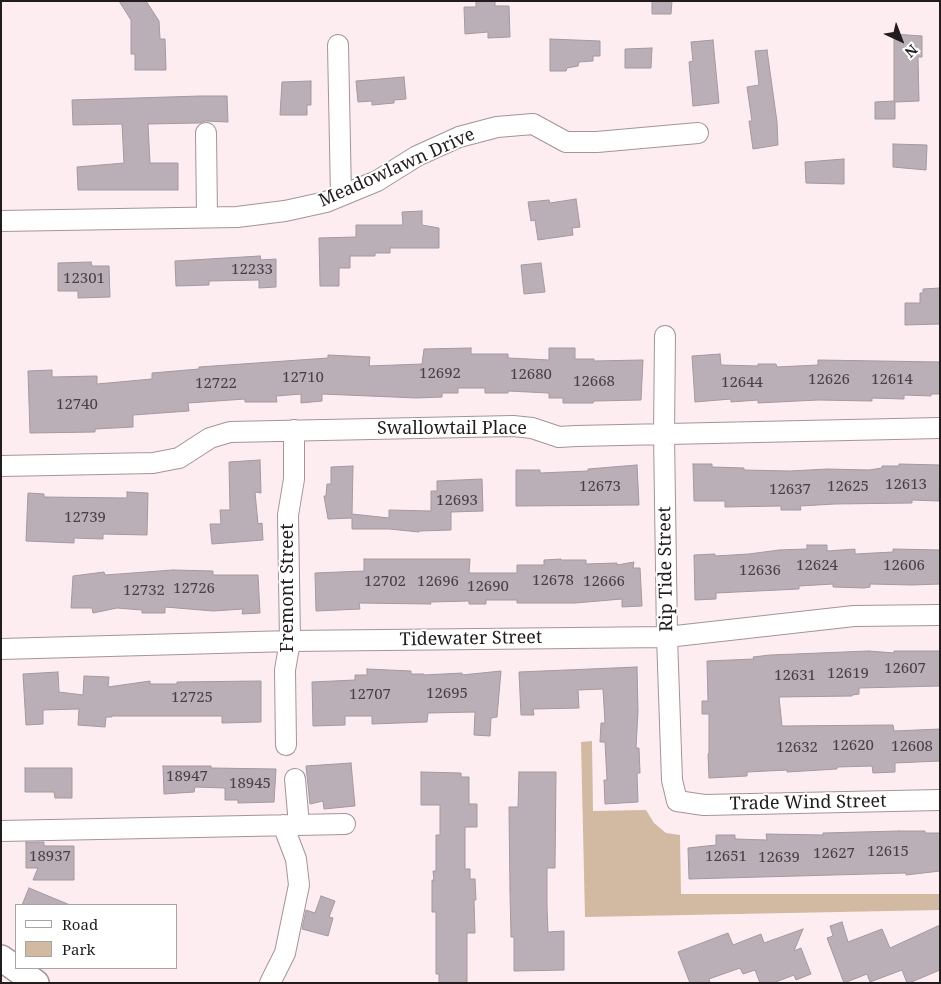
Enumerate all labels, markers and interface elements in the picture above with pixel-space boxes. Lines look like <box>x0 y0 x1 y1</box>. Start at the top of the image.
north arrow <box>876 15 926 65</box>
text: N <box>901 41 922 62</box>
street label: Meadowlawn Drive <box>316 124 478 212</box>
house number: 12233 <box>231 261 273 279</box>
house number: 12301 <box>63 270 105 288</box>
house number: 12692 <box>419 365 461 383</box>
house number: 12680 <box>510 366 552 384</box>
house number: 12710 <box>282 369 324 387</box>
house number: 12626 <box>808 371 850 389</box>
house number: 12614 <box>871 371 913 389</box>
house number: 12668 <box>573 373 615 391</box>
house number: 12644 <box>721 374 763 392</box>
house number: 12722 <box>195 375 237 393</box>
house number: 12740 <box>56 396 98 414</box>
street label: Swallowtail Place <box>377 418 527 440</box>
house number: 12613 <box>885 476 927 494</box>
house number: 12673 <box>579 478 621 496</box>
house number: 12625 <box>827 478 869 496</box>
house number: 12637 <box>769 481 811 499</box>
house number: 12693 <box>436 492 478 510</box>
street label: Rip Tide Street <box>654 506 678 632</box>
house number: 12739 <box>64 509 106 527</box>
street label: Fremont Street <box>277 524 299 652</box>
house number: 12624 <box>796 557 838 575</box>
house number: 12606 <box>883 557 925 575</box>
house number: 12636 <box>739 562 781 580</box>
house number: 12678 <box>532 572 574 590</box>
house number: 12702 <box>364 573 406 591</box>
house number: 12696 <box>417 573 459 591</box>
house number: 12666 <box>583 573 625 591</box>
house number: 12690 <box>467 578 509 596</box>
house number: 12726 <box>173 580 215 598</box>
house number: 12732 <box>123 582 165 600</box>
street label: Tidewater Street <box>400 627 542 651</box>
house number: 12607 <box>884 660 926 678</box>
house number: 12619 <box>827 665 869 683</box>
house number: 12631 <box>774 667 816 685</box>
house number: 12695 <box>426 685 468 703</box>
house number: 12707 <box>349 686 391 704</box>
house number: 12725 <box>171 689 213 707</box>
house number: 12620 <box>832 737 874 755</box>
house number: 12608 <box>891 738 933 756</box>
house number: 12632 <box>776 739 818 757</box>
house number: 18947 <box>166 768 208 786</box>
house number: 18945 <box>229 775 271 793</box>
street label: Trade Wind Street <box>729 791 887 815</box>
house number: 12615 <box>867 843 909 861</box>
house number: 12627 <box>813 845 855 863</box>
house number: 18937 <box>29 848 71 866</box>
house number: 12651 <box>705 848 747 866</box>
house number: 12639 <box>758 849 800 867</box>
legend <box>15 904 178 969</box>
text: Road <box>62 914 98 934</box>
text: Park <box>62 939 95 959</box>

